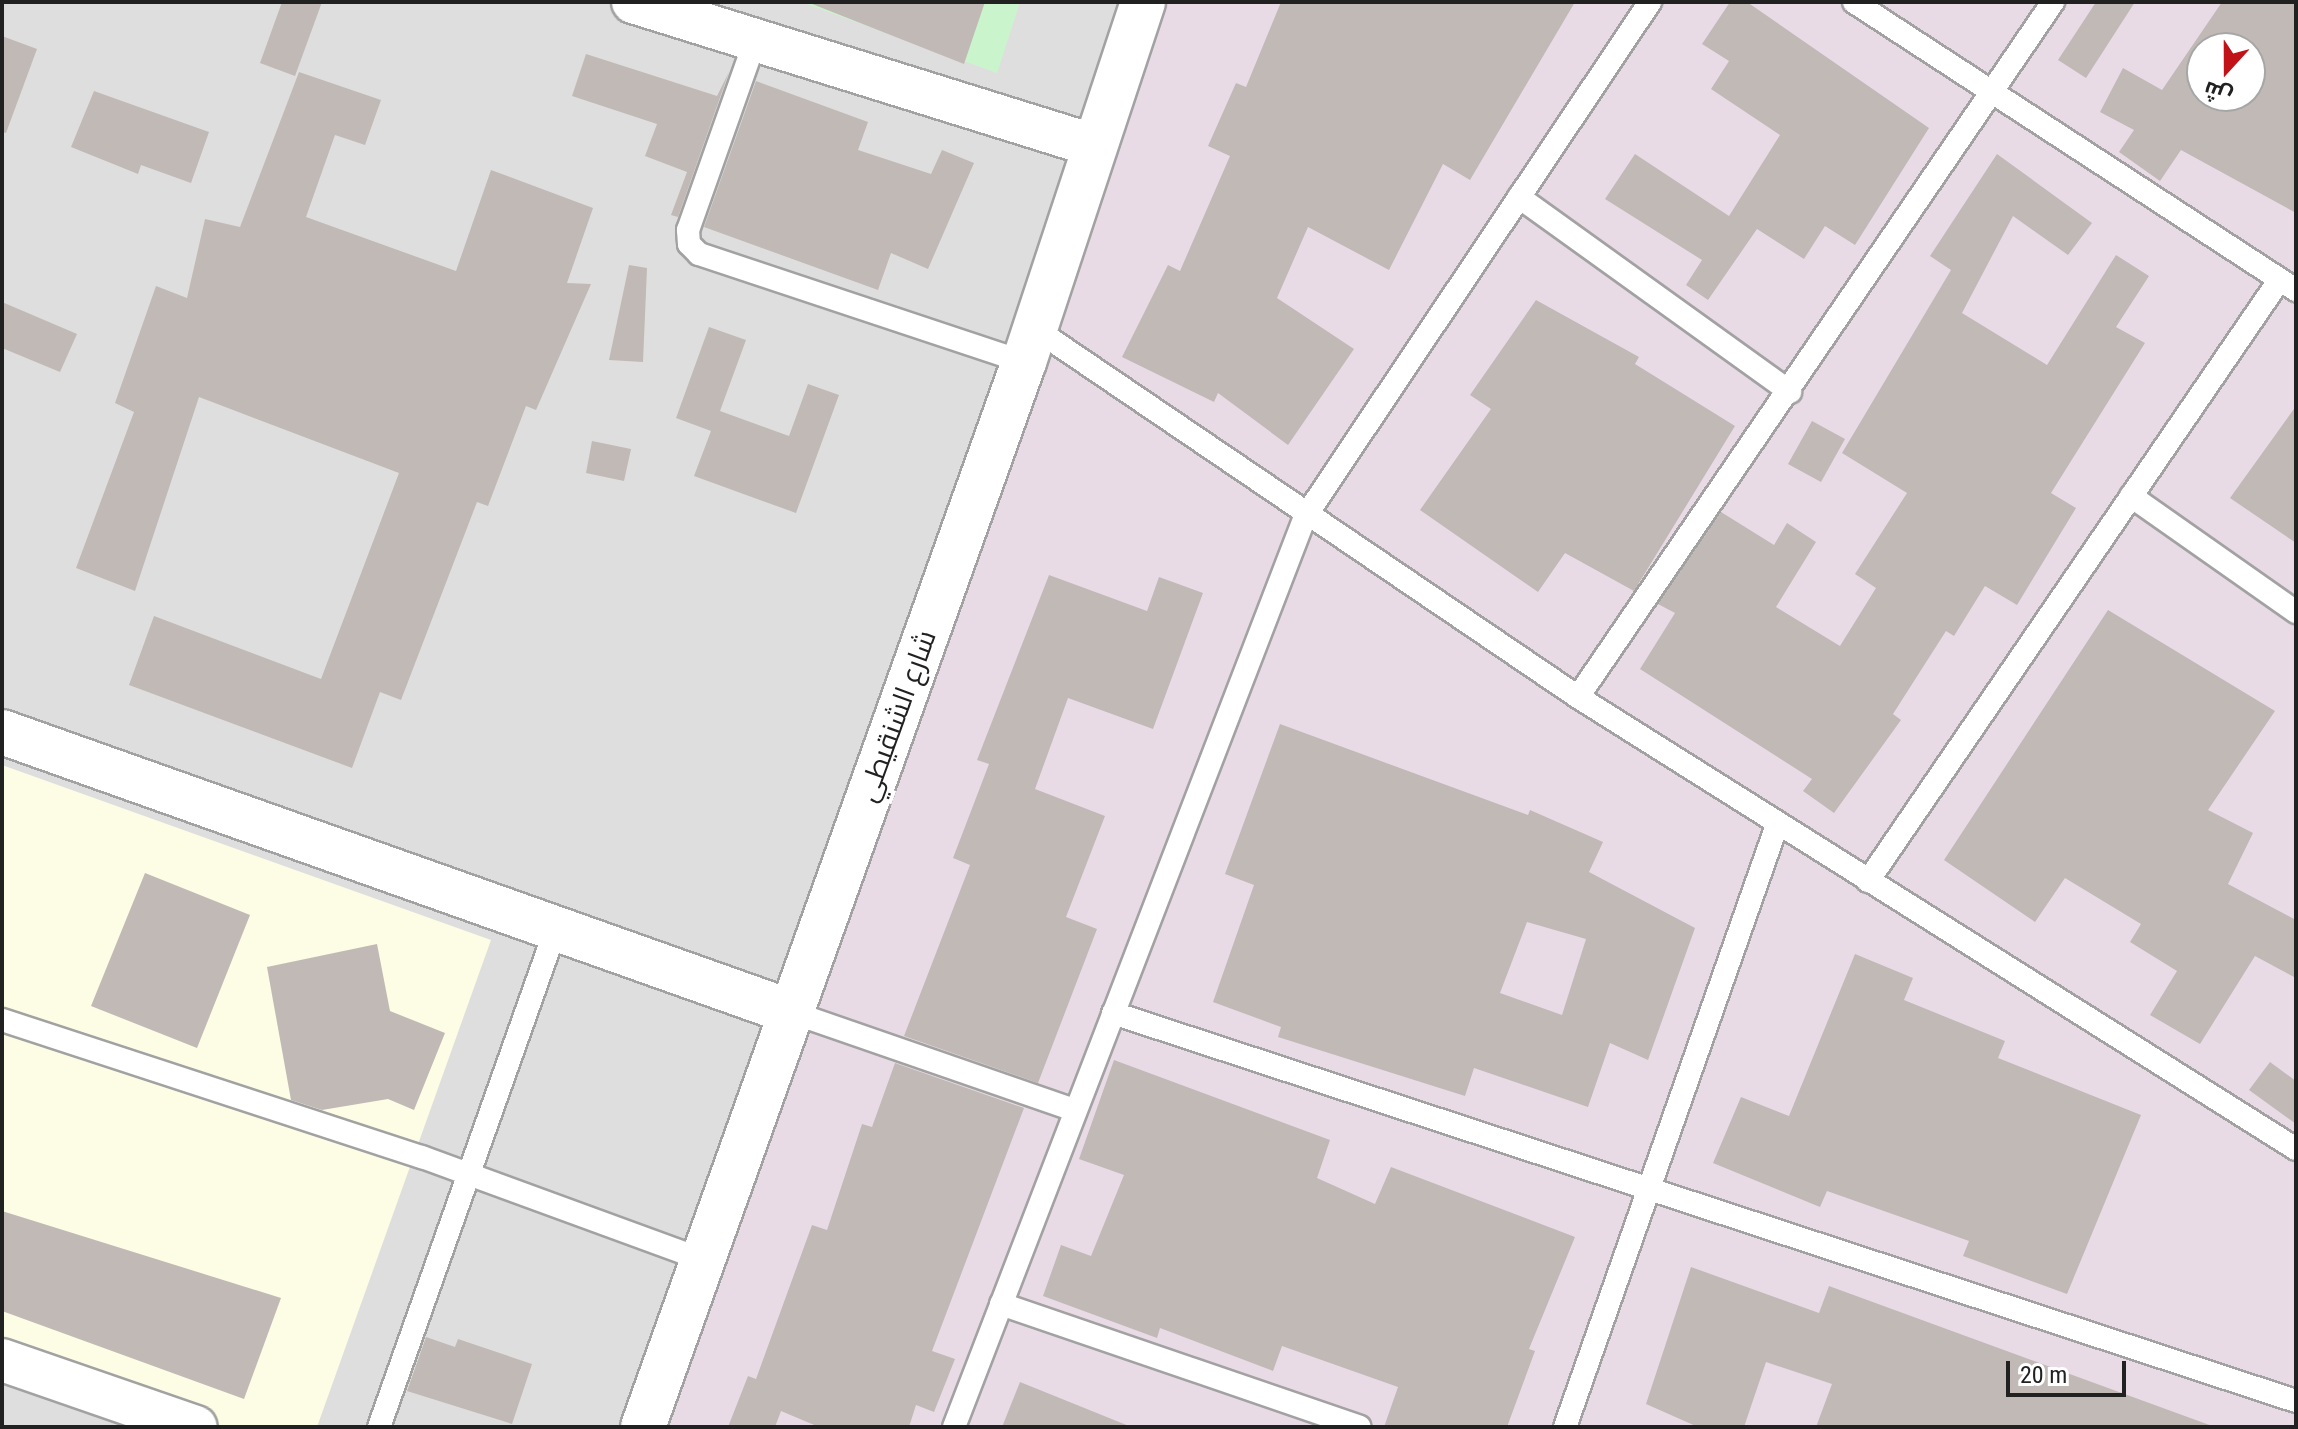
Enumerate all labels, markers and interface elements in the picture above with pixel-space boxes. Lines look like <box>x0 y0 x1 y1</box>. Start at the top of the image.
north arrow <box>2186 32 2266 112</box>
text: ش <box>2200 76 2236 110</box>
street label: شارع الشنقيطي <box>850 626 944 806</box>
scale bar <box>2010 1345 2130 1395</box>
text: 20 m <box>2020 1361 2067 1389</box>

